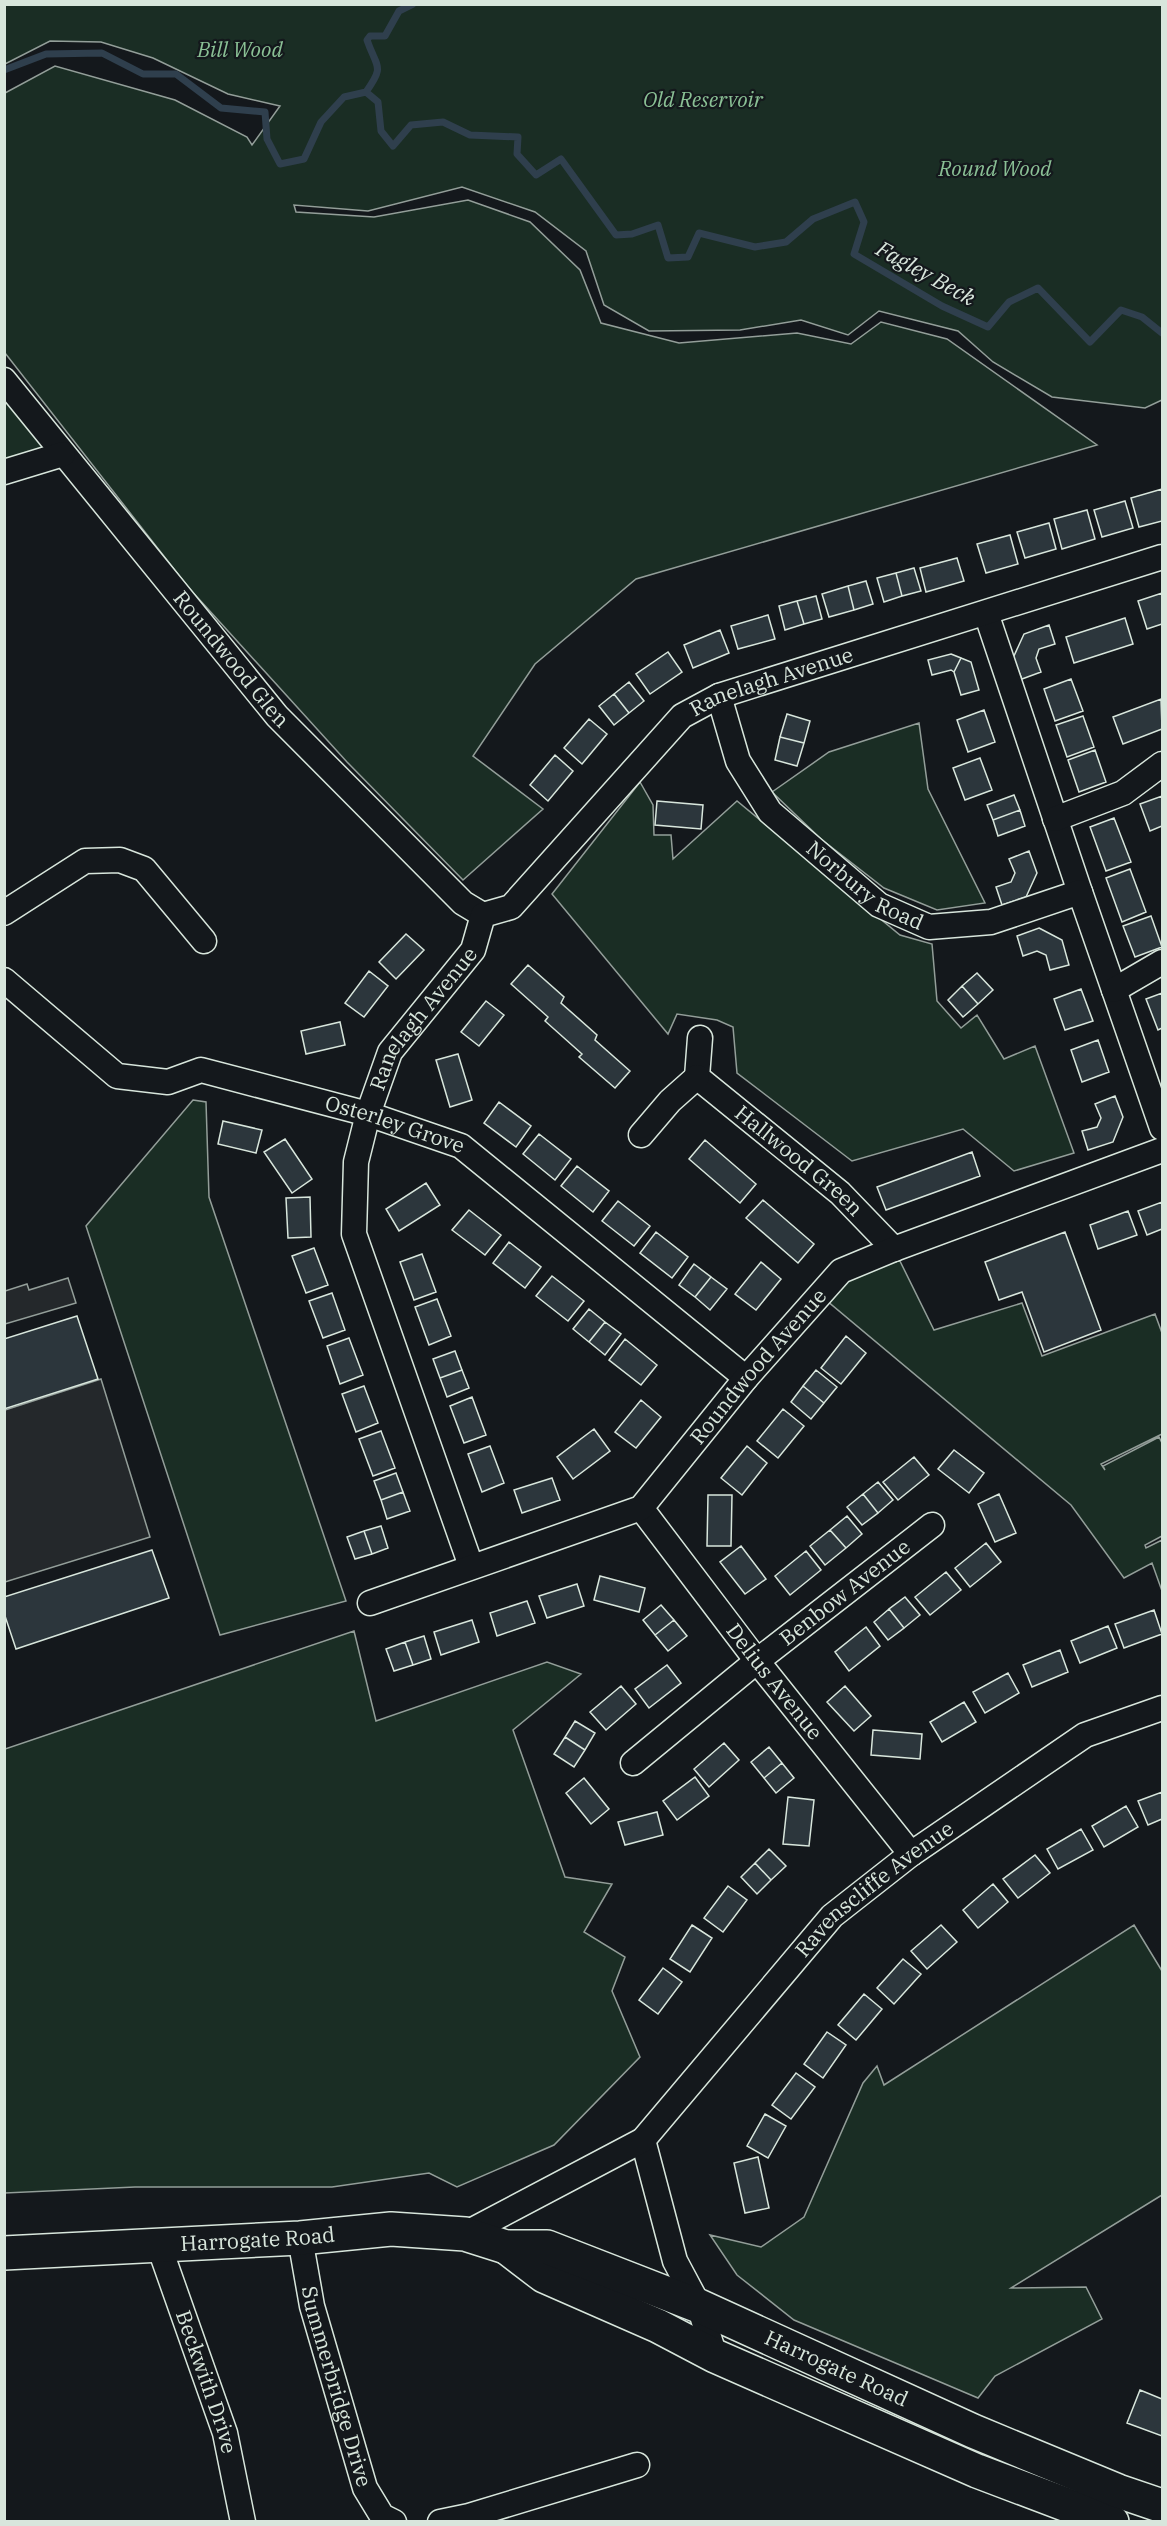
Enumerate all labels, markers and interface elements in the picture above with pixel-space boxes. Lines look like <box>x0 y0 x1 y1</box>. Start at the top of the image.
park label: Bill Wood <box>196 35 283 63</box>
park label: Old Reservoir <box>643 85 764 113</box>
park label: Round Wood <box>937 154 1052 182</box>
water label: Fagley Beck <box>871 233 981 312</box>
street label: Roundwood Glen <box>168 584 296 733</box>
street label: Ranelagh Avenue <box>684 640 856 722</box>
street label: Norbury Road <box>801 834 929 936</box>
street label: Ranelagh Avenue <box>363 941 483 1094</box>
street label: Osterley Grove <box>322 1088 468 1159</box>
street label: Hallwood Green <box>729 1098 870 1222</box>
street label: Roundwood Avenue <box>683 1282 832 1450</box>
street label: Benbow Avenue <box>773 1532 915 1651</box>
street label: Delius Avenue <box>720 1617 830 1745</box>
street label: Ravenscliffe Avenue <box>788 1814 959 1963</box>
street label: Harrogate Road <box>180 2220 336 2257</box>
street label: Summerbridge Drive <box>296 2284 379 2490</box>
street label: Beckwith Drive <box>170 2306 244 2456</box>
street label: Harrogate Road <box>761 2323 913 2413</box>

